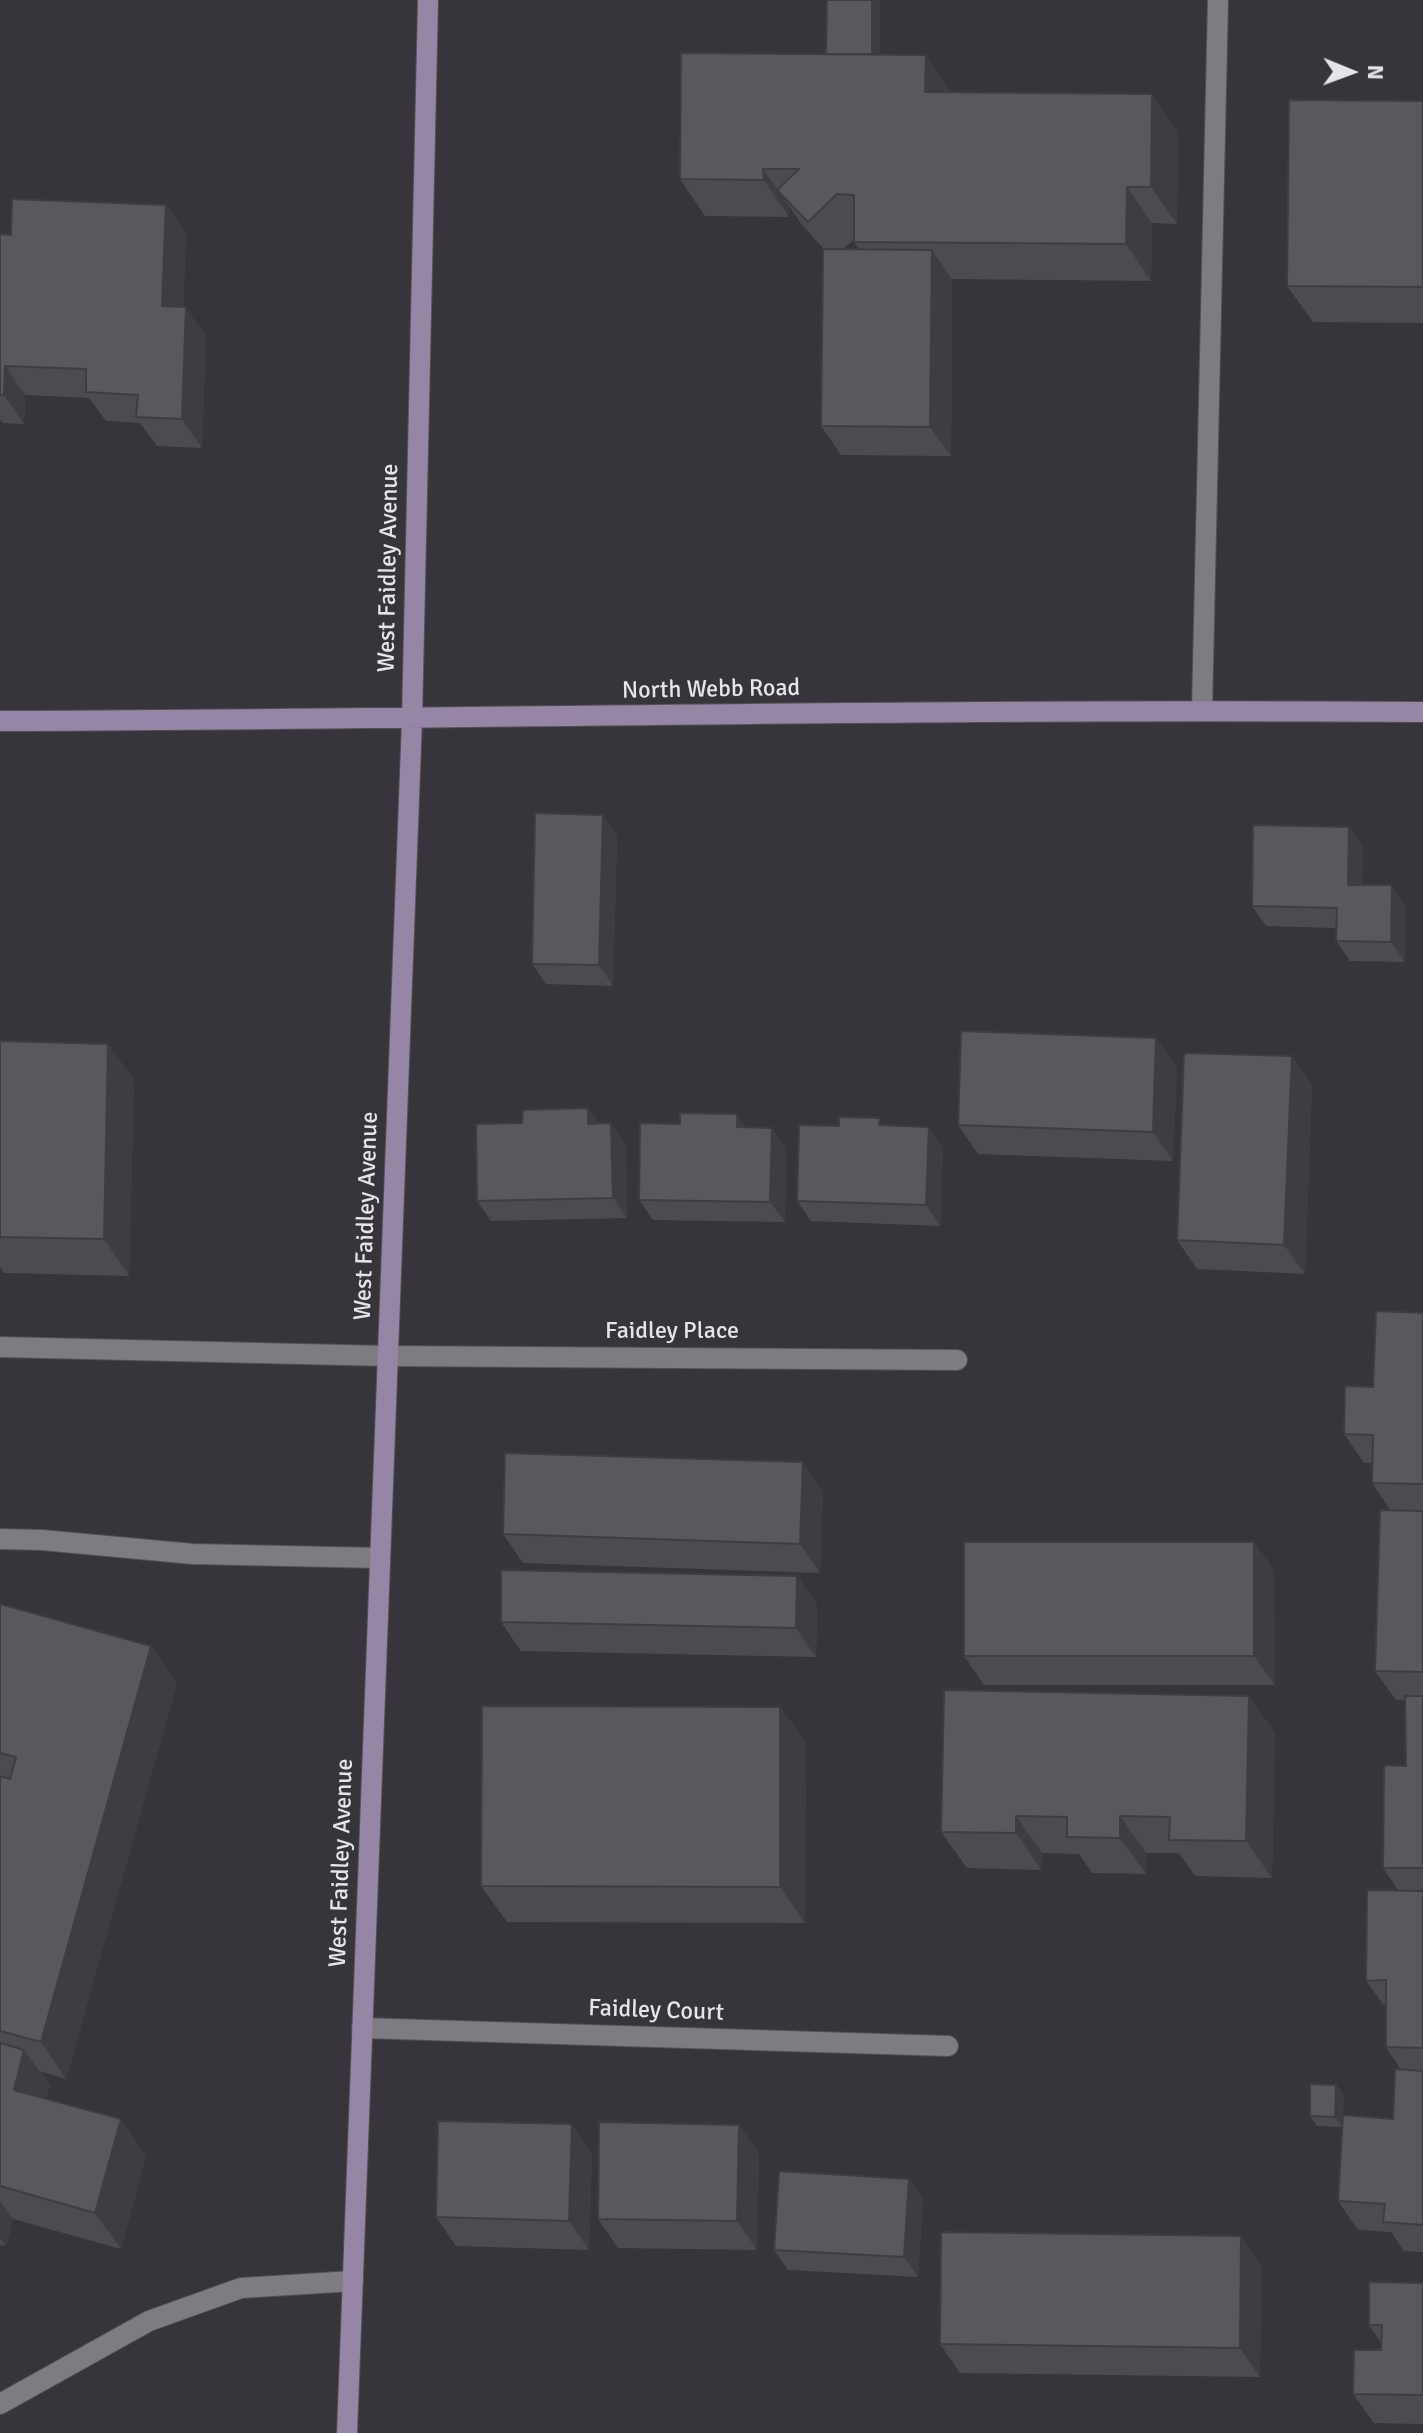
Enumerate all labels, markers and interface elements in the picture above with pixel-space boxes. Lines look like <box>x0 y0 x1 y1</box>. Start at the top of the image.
north arrow <box>1311 32 1391 112</box>
text: N <box>1362 65 1389 80</box>
street label: West Faidley Avenue <box>373 463 405 673</box>
street label: North Webb Road <box>622 674 800 706</box>
street label: West Faidley Avenue <box>349 1111 385 1321</box>
street label: Faidley Place <box>605 1318 739 1346</box>
street label: West Faidley Avenue <box>324 1758 360 1968</box>
street label: Faidley Court <box>588 1994 724 2028</box>

